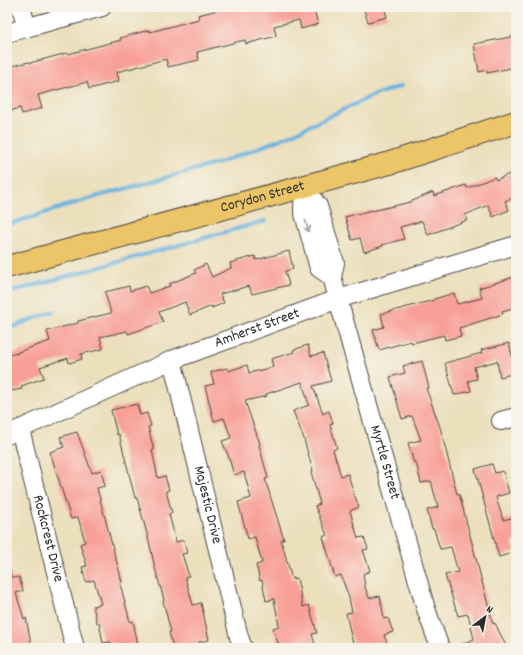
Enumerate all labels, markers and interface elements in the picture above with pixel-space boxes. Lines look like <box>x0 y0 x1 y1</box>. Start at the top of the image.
street label: Corydon Street <box>218 176 308 219</box>
one-way arrow <box>304 219 311 232</box>
street label: Amherst Street <box>211 303 303 354</box>
street label: Myrtle Street <box>363 423 405 502</box>
street label: Majestic Drive <box>187 464 227 546</box>
street label: Rockcrest Drive <box>26 493 69 585</box>
north arrow <box>465 597 505 637</box>
text: N <box>483 602 496 619</box>

